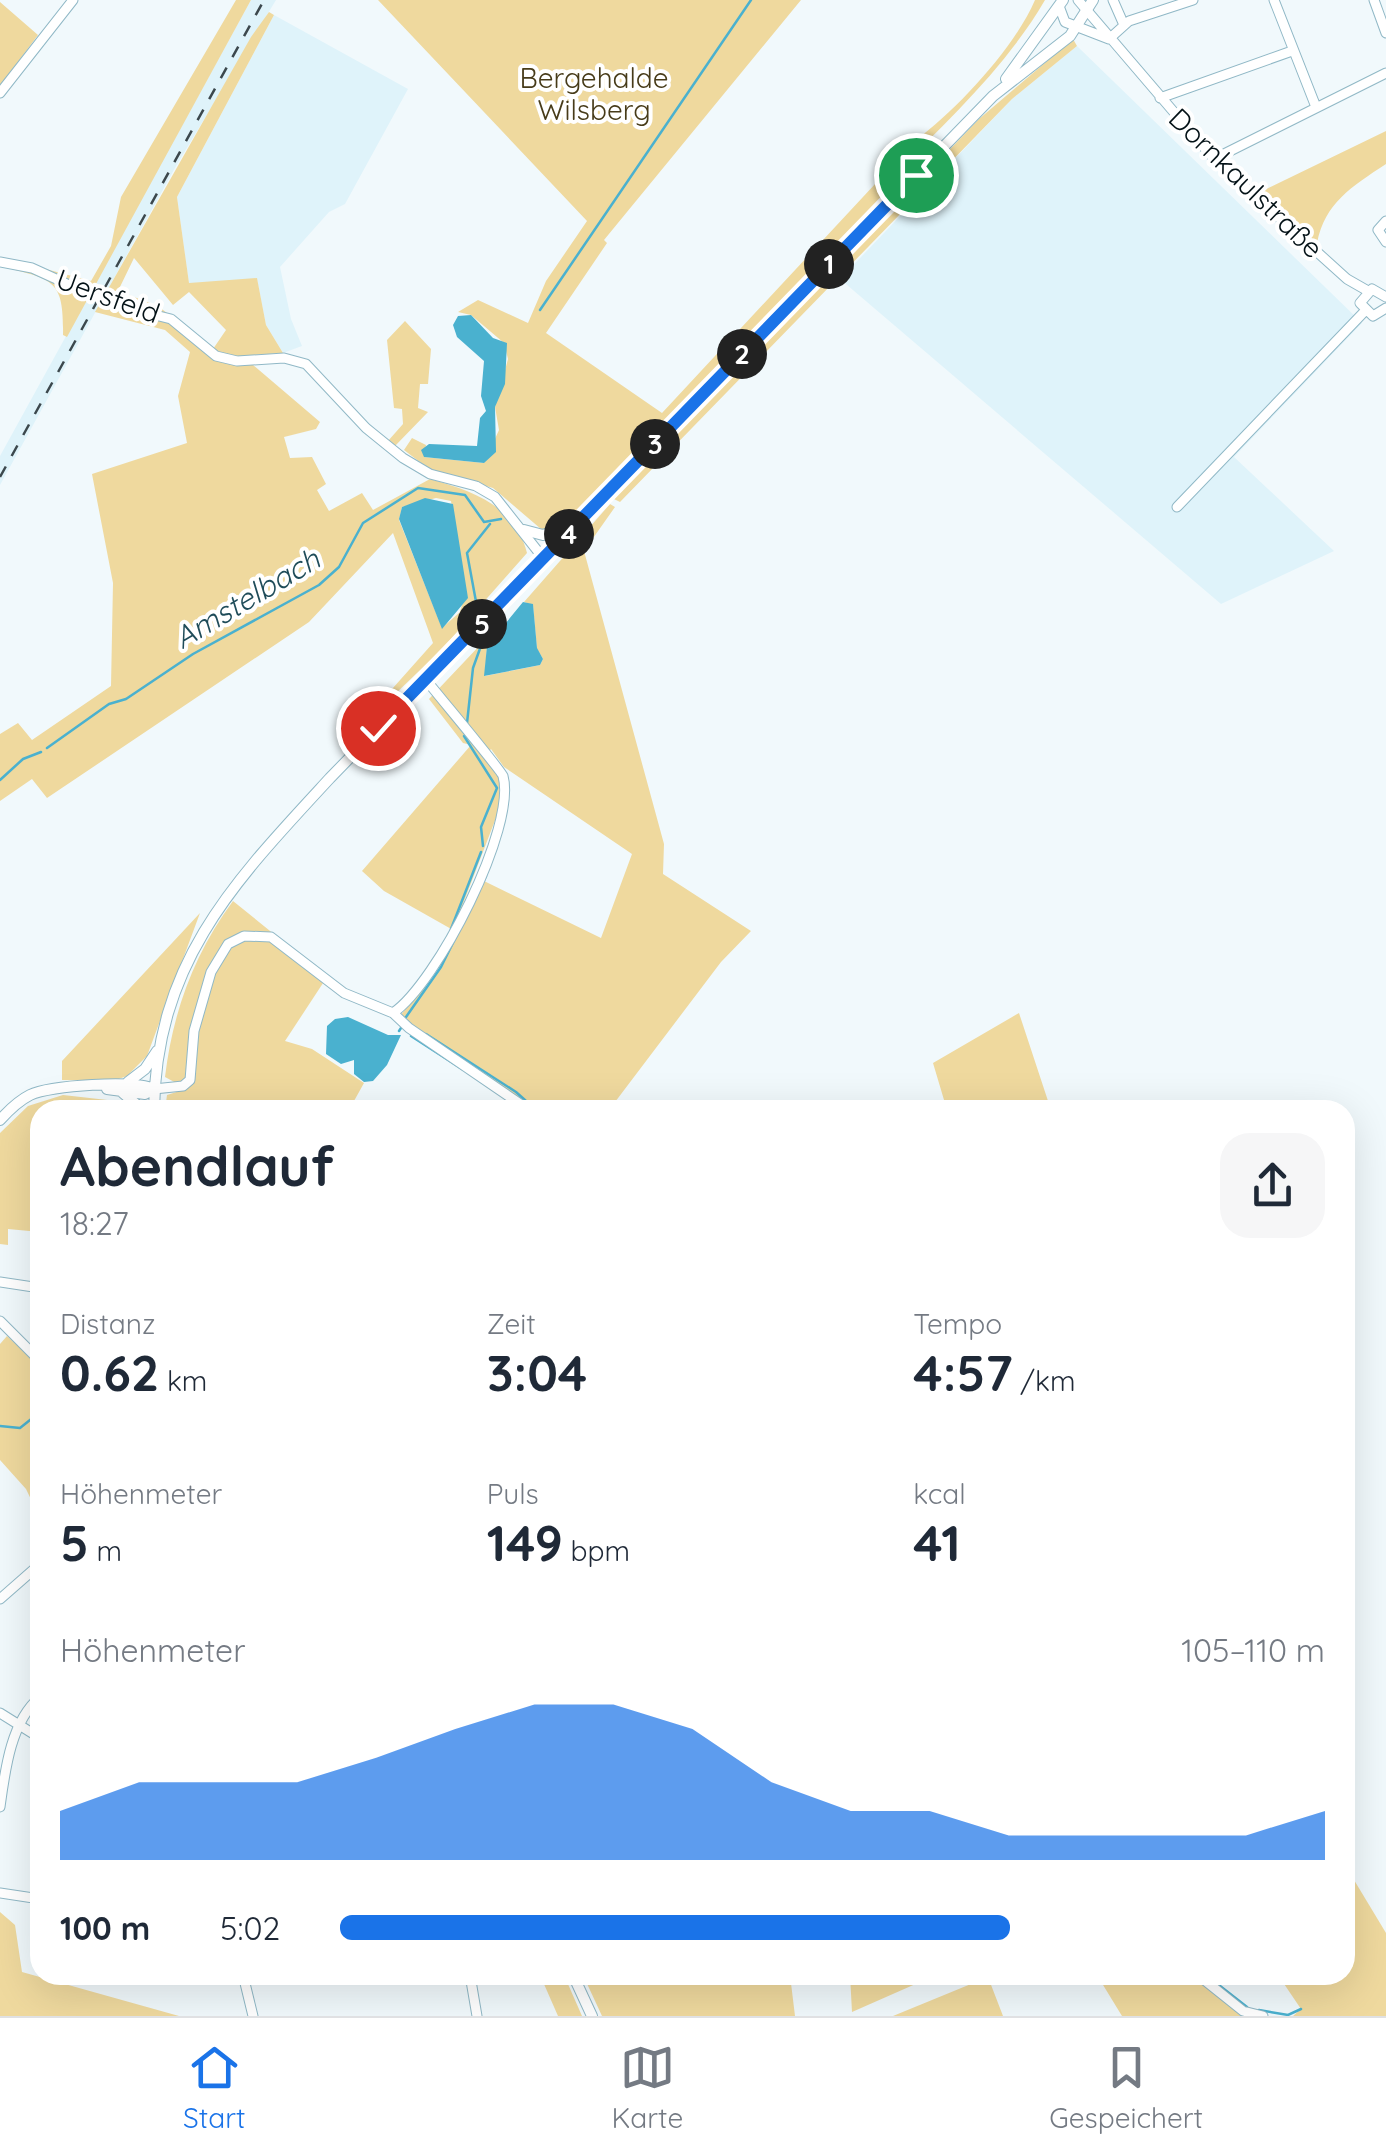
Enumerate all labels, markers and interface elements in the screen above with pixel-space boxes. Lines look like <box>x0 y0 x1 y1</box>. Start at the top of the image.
park label: Bergehalde Wilsberg <box>520 60 668 127</box>
street label: Dornkaulstraße <box>1162 100 1331 265</box>
pin <box>874 133 959 218</box>
icon: arrive <box>889 148 944 203</box>
pin: 1 <box>804 239 854 289</box>
text: 1 <box>824 246 834 281</box>
street label: Uersfeld <box>52 261 165 330</box>
pin: 2 <box>717 329 767 379</box>
text: 2 <box>734 336 750 371</box>
pin: 3 <box>630 419 680 469</box>
text: 3 <box>647 426 663 461</box>
pin: 4 <box>544 509 594 559</box>
text: 4 <box>561 516 577 551</box>
water label: Amstelbach <box>167 539 327 657</box>
pin: 5 <box>457 599 507 649</box>
text: 5 <box>474 606 490 641</box>
pin <box>336 686 421 771</box>
icon: check <box>351 701 406 756</box>
text: Abendlauf <box>60 1131 335 1200</box>
button: share <box>1220 1133 1325 1238</box>
text: 18:27 <box>60 1203 129 1243</box>
text: Distanz <box>60 1306 155 1341</box>
text: Zeit <box>487 1306 536 1341</box>
text: Tempo <box>913 1306 1002 1341</box>
text: 0.62 <box>60 1341 159 1404</box>
text: 3:04 <box>487 1341 587 1404</box>
text: 4:57 <box>913 1341 1013 1404</box>
text: km <box>159 1363 207 1398</box>
text: /km <box>1013 1363 1075 1398</box>
text: Höhenmeter <box>60 1476 222 1511</box>
text: Puls <box>487 1476 539 1511</box>
text: kcal <box>913 1476 966 1511</box>
text: 5 <box>60 1511 89 1574</box>
text: 149 <box>487 1511 563 1574</box>
text: 41 <box>913 1511 961 1574</box>
text: m <box>89 1533 122 1568</box>
text: bpm <box>563 1533 630 1568</box>
text: Höhenmeter <box>60 1630 245 1670</box>
text: 105–110 m <box>1181 1630 1325 1670</box>
text: 100 m <box>60 1908 150 1948</box>
text: 5:02 <box>220 1908 280 1948</box>
tab: Start <box>183 2040 245 2135</box>
tab: Karte <box>611 2040 683 2135</box>
tab: Gespeichert <box>1049 2040 1203 2135</box>

